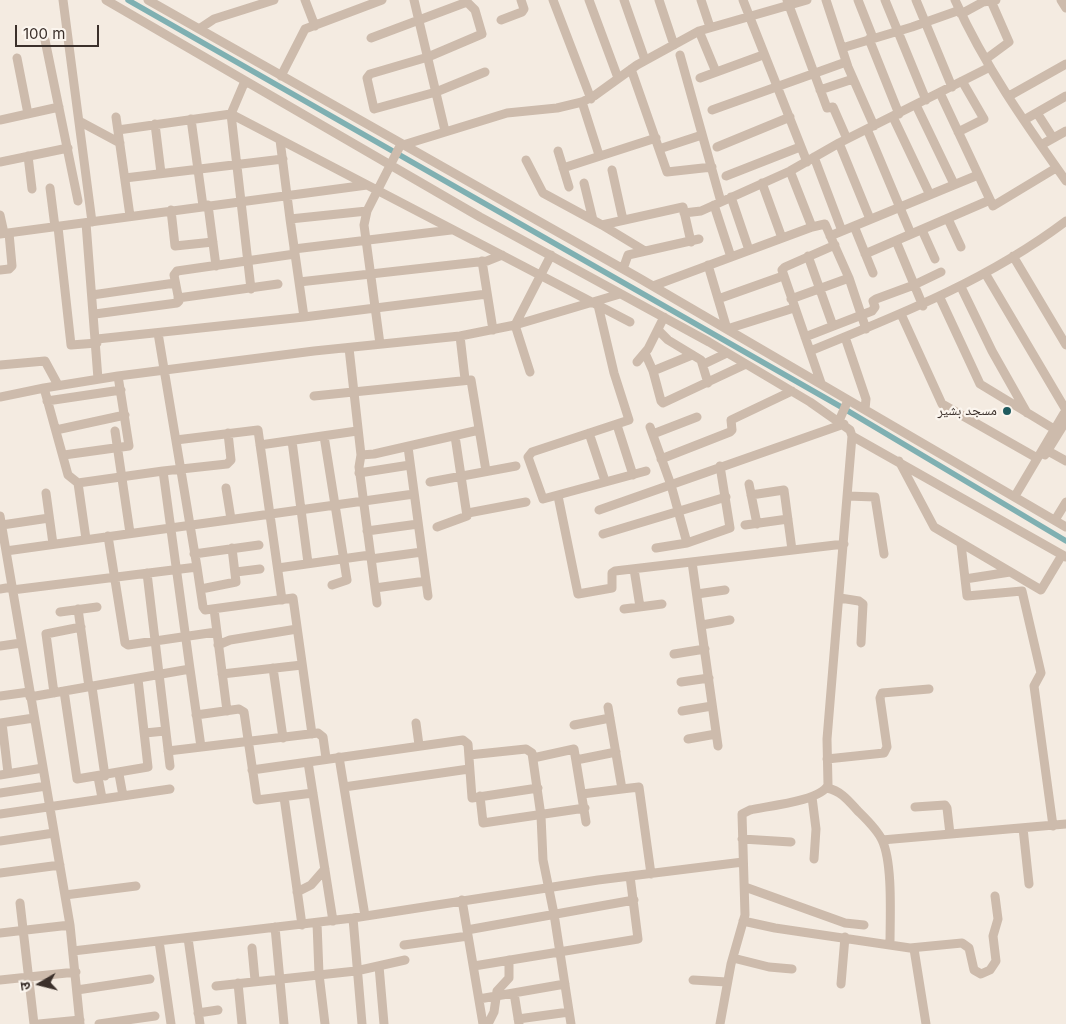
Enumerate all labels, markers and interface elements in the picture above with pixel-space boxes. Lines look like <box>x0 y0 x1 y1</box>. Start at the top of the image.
scale bar <box>18 15 101 47</box>
text: 100 m <box>23 24 65 43</box>
place label: مسجد بشیر <box>938 403 997 419</box>
marker: مسجد بشیر <box>1001 405 1013 417</box>
north arrow <box>15 959 65 1009</box>
text: उ <box>16 981 34 991</box>

